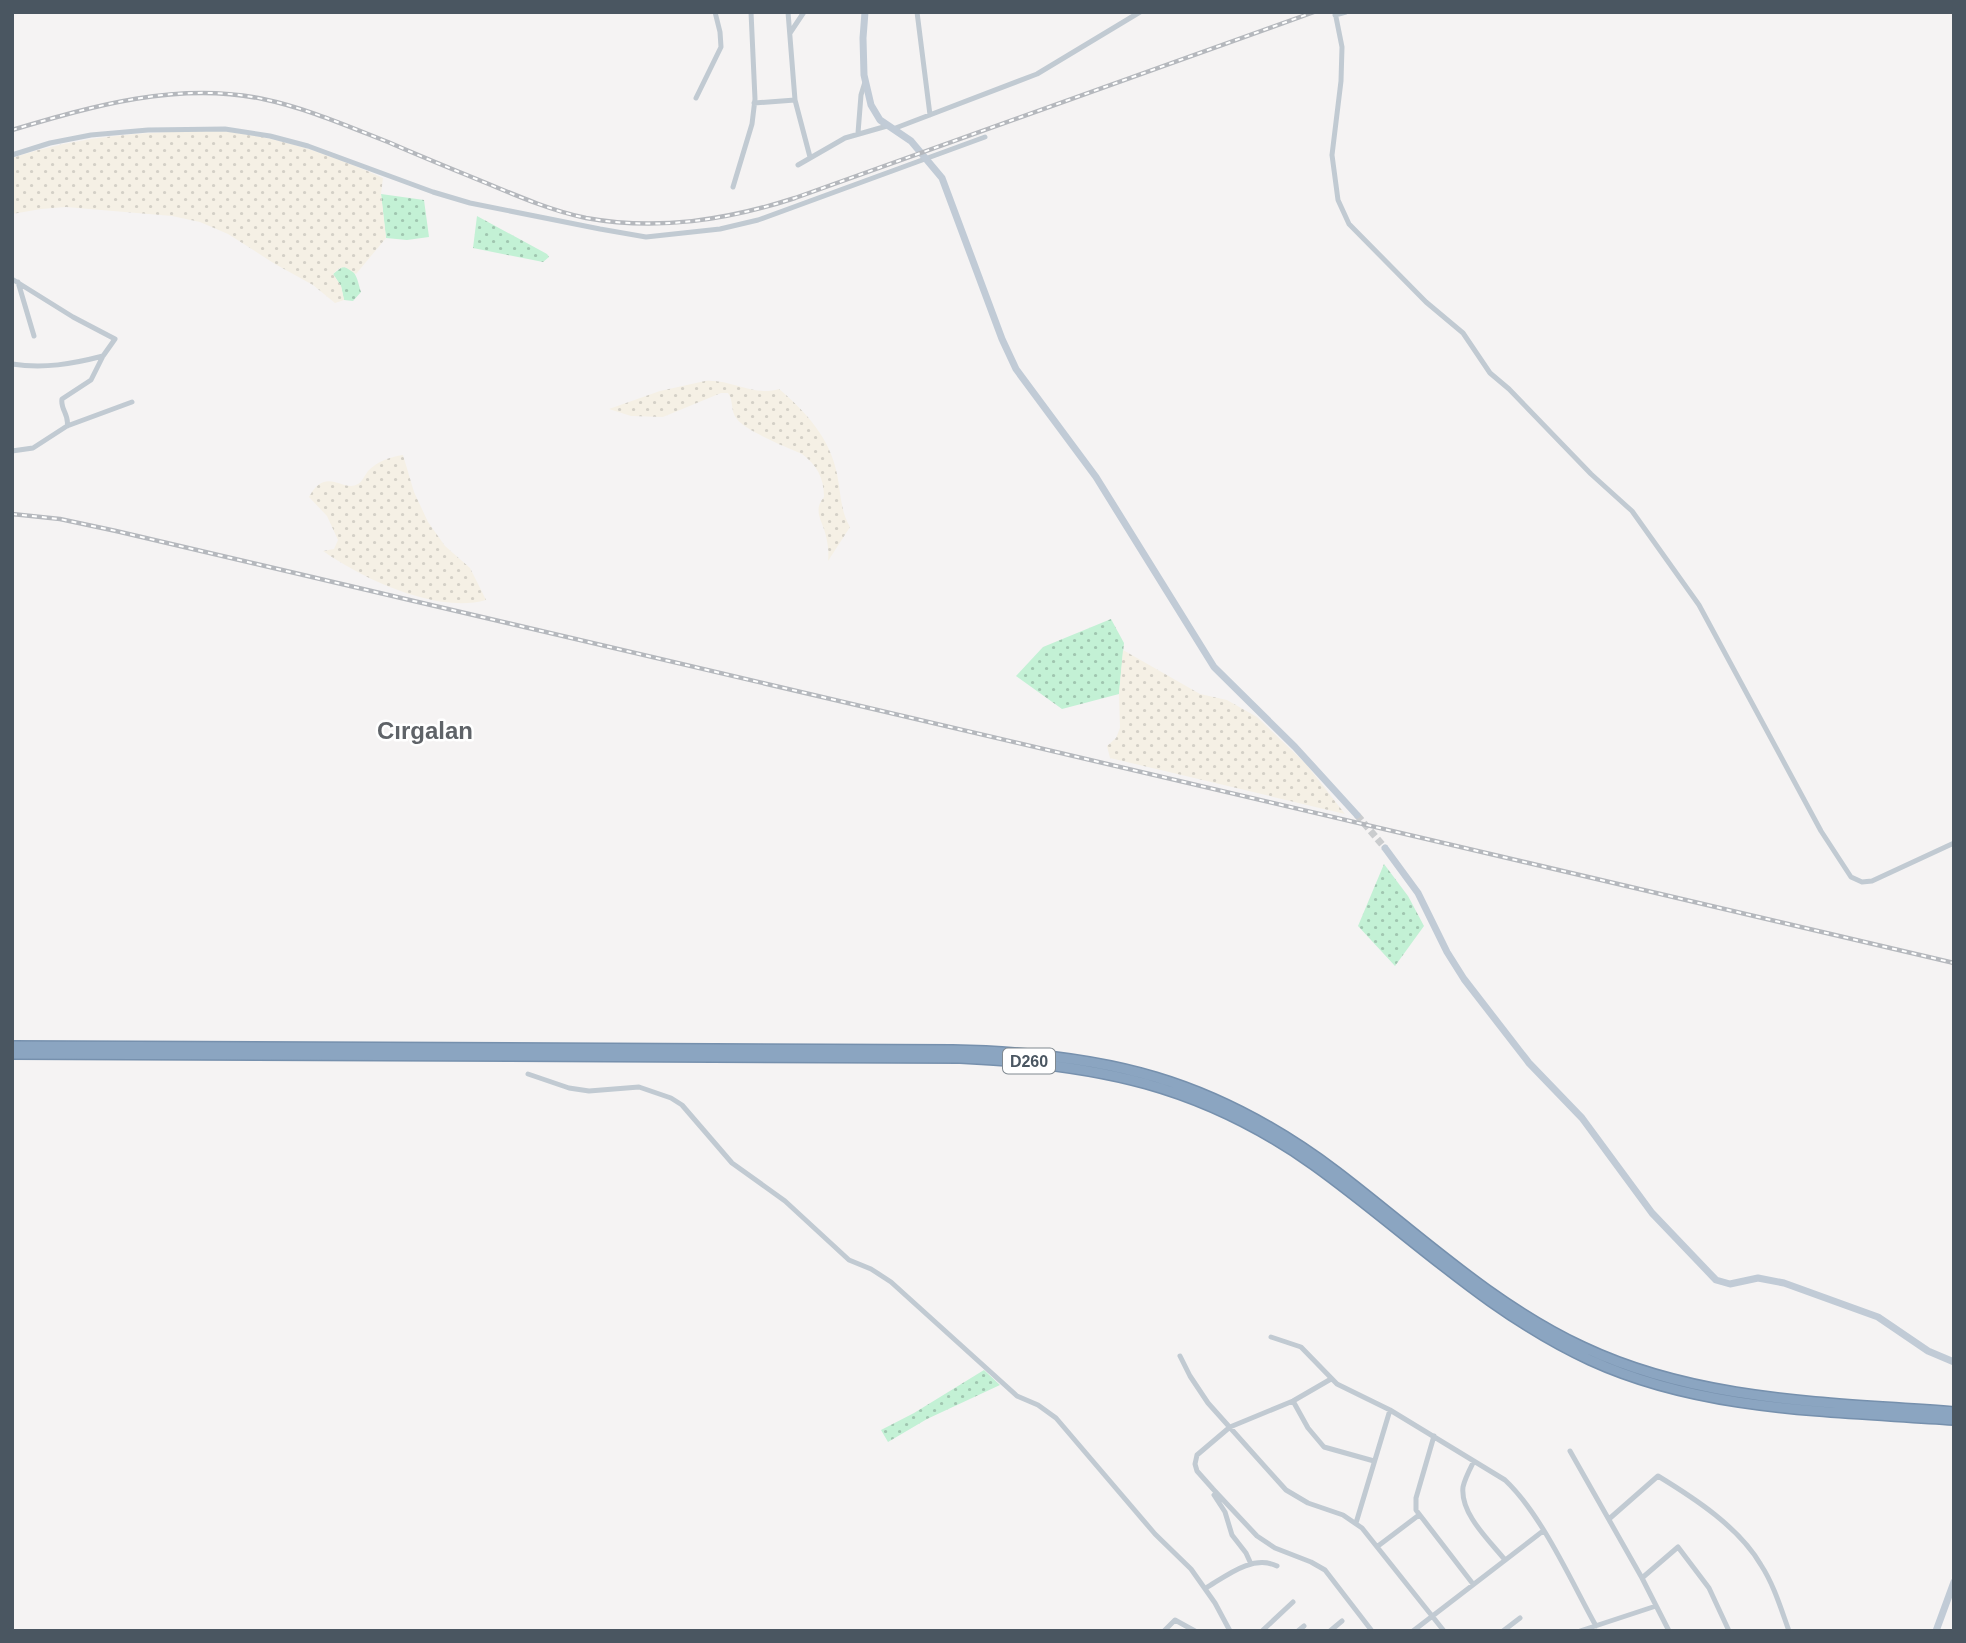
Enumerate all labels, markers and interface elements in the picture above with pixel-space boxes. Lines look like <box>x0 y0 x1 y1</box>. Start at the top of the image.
district label: Cırgalan <box>377 717 473 744</box>
road number: D260 <box>1003 1049 1055 1074</box>

